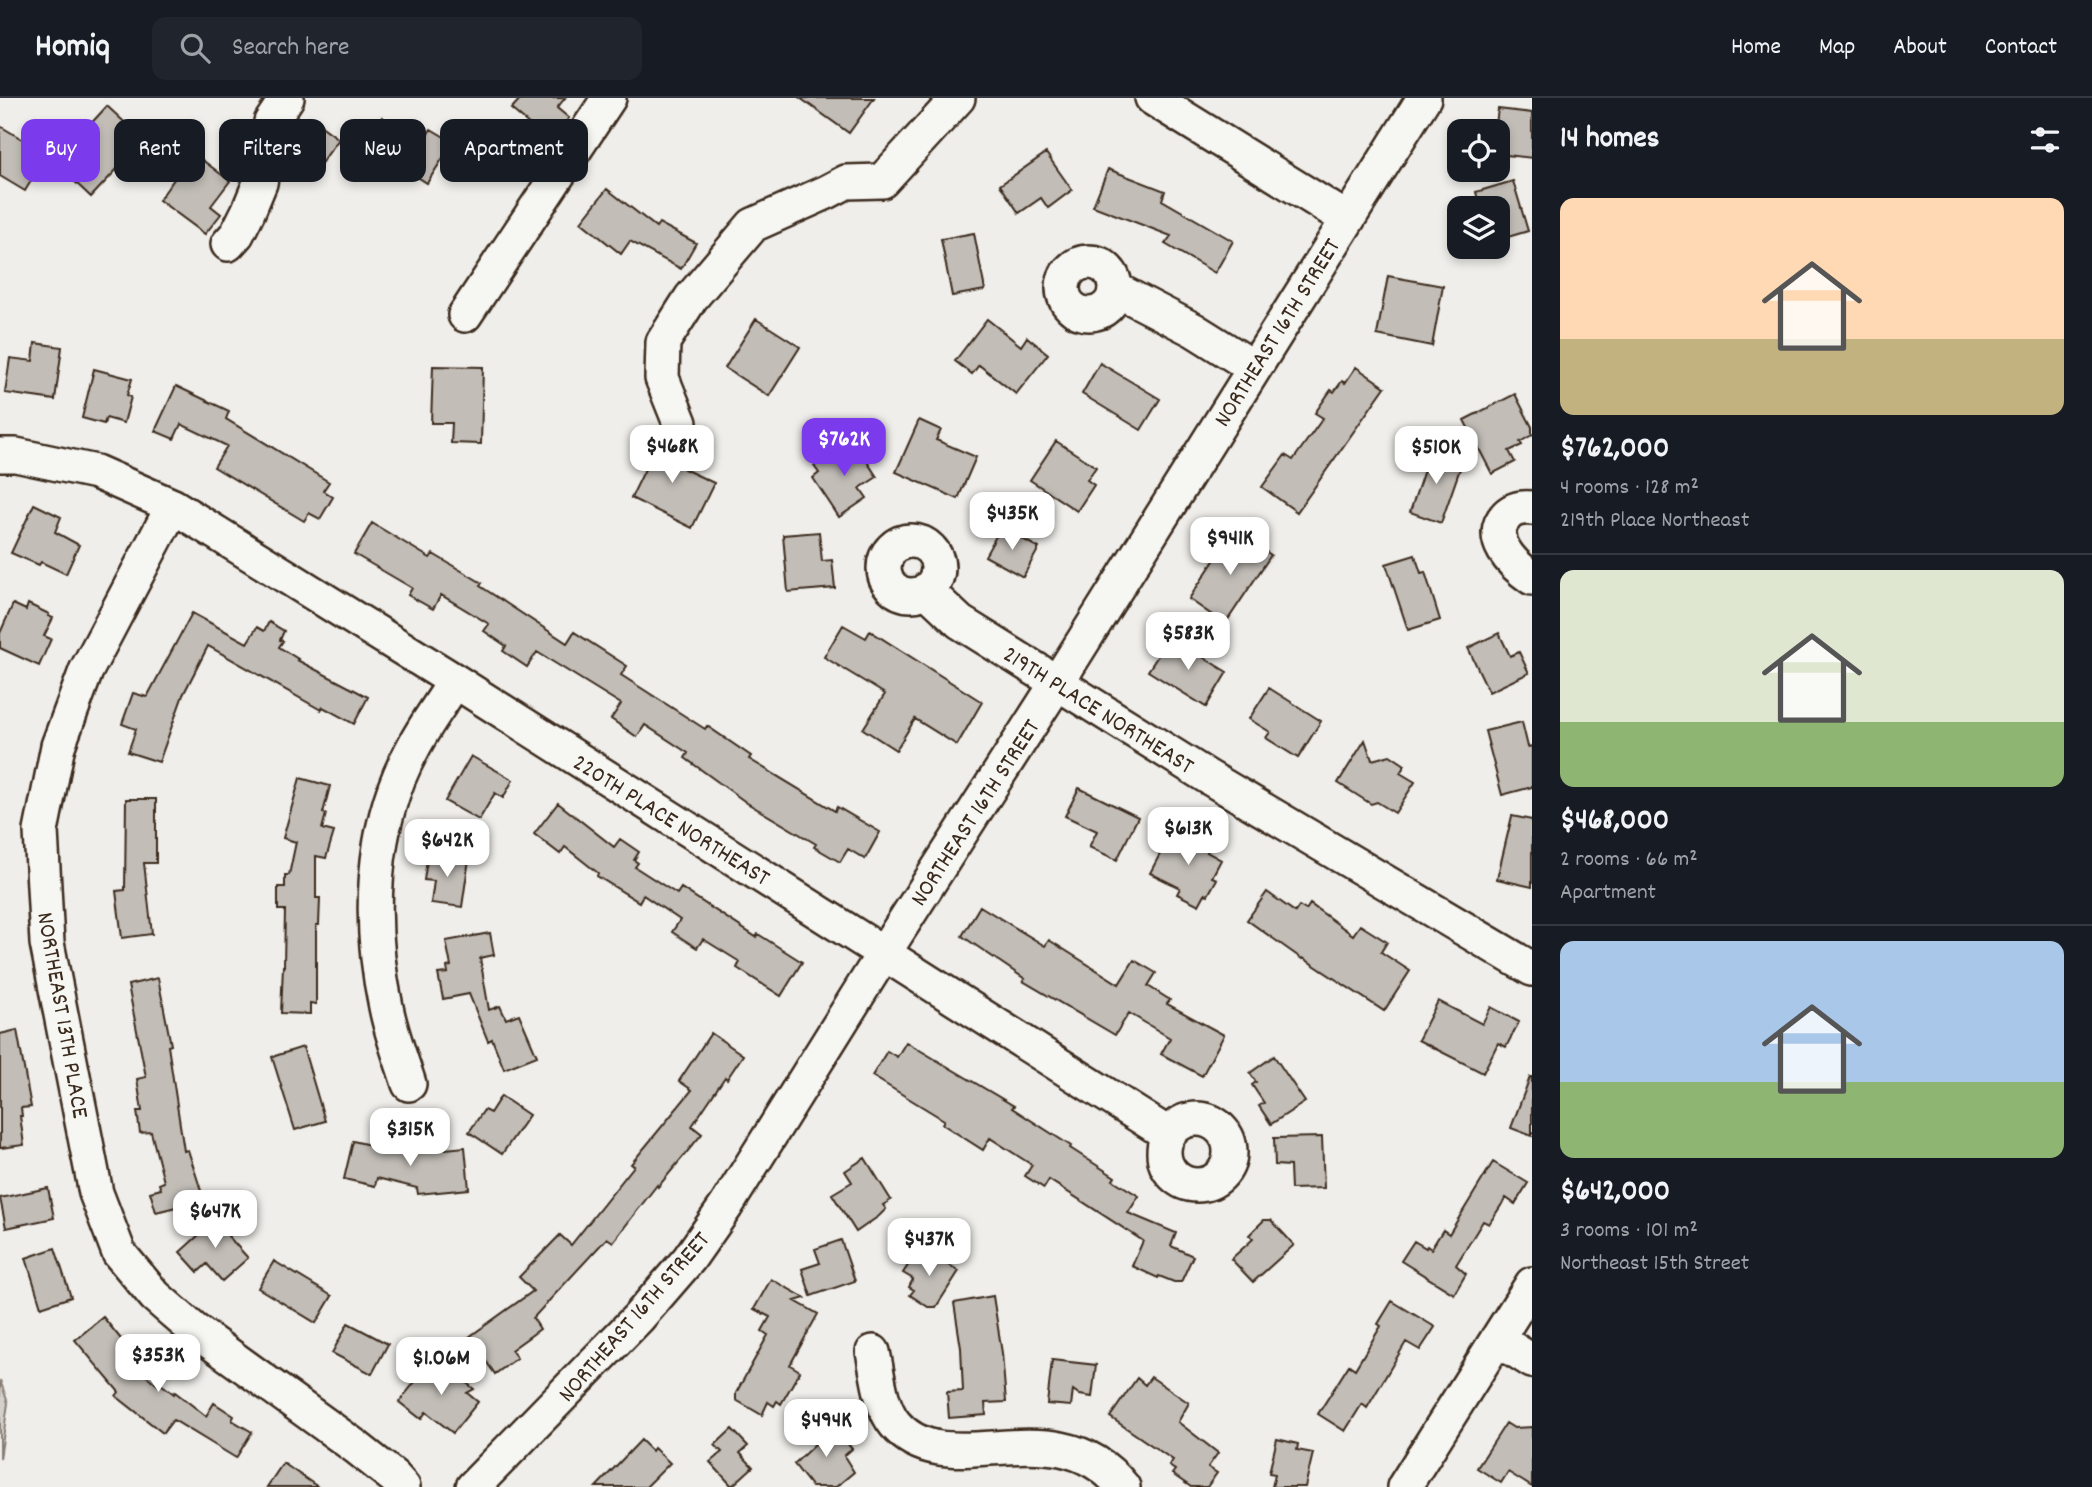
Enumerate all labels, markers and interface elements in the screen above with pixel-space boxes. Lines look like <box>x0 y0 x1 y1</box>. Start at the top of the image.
search box <box>152 17 642 80</box>
text: Homiq <box>35 25 110 72</box>
icon: search <box>176 29 214 67</box>
text: Search here <box>232 30 349 67</box>
text: Home <box>1731 31 1781 65</box>
text: Map <box>1819 31 1855 65</box>
text: About <box>1893 31 1947 65</box>
text: Contact <box>1985 31 2057 65</box>
chip: Buy <box>21 119 100 182</box>
chip: Rent <box>114 119 205 182</box>
chip: Filters <box>219 119 326 182</box>
chip: New <box>340 119 426 182</box>
chip: Apartment <box>440 119 588 182</box>
map controls <box>1447 119 1510 259</box>
button: locate <box>1447 119 1510 182</box>
text: 14 homes <box>1560 119 1659 162</box>
icon: filters <box>2026 121 2064 159</box>
button: layers <box>1447 196 1510 259</box>
street label: NORTHEAST 16TH STREET <box>1207 232 1351 434</box>
icon: home <box>1749 243 1875 369</box>
pin: $762K <box>795 418 893 478</box>
text: $762K <box>818 424 870 457</box>
pin: $468K <box>623 426 721 485</box>
pin: $510K <box>1387 426 1485 486</box>
text: $762,000 <box>1560 429 1669 472</box>
text: $468K <box>646 431 698 464</box>
text: $510K <box>1411 432 1461 465</box>
text: 4 rooms · 128 m² <box>1560 472 1699 505</box>
pin: $435K <box>963 492 1061 552</box>
text: $435K <box>986 498 1038 531</box>
text: 219th Place Northeast <box>1560 505 1749 538</box>
pin: $941K <box>1181 518 1279 577</box>
text: $941K <box>1206 523 1254 556</box>
pin: $583K <box>1139 612 1237 672</box>
icon: home <box>1749 615 1875 741</box>
text: $583K <box>1162 618 1214 651</box>
street label: 219TH PLACE NORTHEAST <box>995 639 1200 784</box>
street label: NORTHEAST 16TH STREET <box>903 713 1050 914</box>
street label: 220TH PLACE NORTHEAST <box>565 747 776 896</box>
text: $468,000 <box>1560 801 1669 844</box>
pin: $613K <box>1139 808 1237 867</box>
text: $613K <box>1164 813 1212 846</box>
pin: $642K <box>398 820 496 879</box>
text: $642K <box>420 825 474 858</box>
text: 2 rooms · 66 m² <box>1560 844 1698 877</box>
text: Apartment <box>1560 877 1656 910</box>
street label: NORTHEAST 13TH PLACE <box>26 910 96 1121</box>
icon: home <box>1749 986 1875 1112</box>
pin: $315K <box>361 1108 459 1168</box>
text: $315K <box>386 1114 434 1147</box>
text: $642,000 <box>1560 1172 1670 1215</box>
pin: $647K <box>166 1190 264 1250</box>
text: $647K <box>189 1196 241 1229</box>
text: 3 rooms · 101 m² <box>1560 1215 1698 1248</box>
pin: $437K <box>880 1218 978 1278</box>
text: $437K <box>904 1224 954 1257</box>
street label: NORTHEAST 16TH STREET <box>551 1225 719 1411</box>
text: Northeast 15th Street <box>1560 1248 1749 1281</box>
pin: $353K <box>109 1334 207 1394</box>
pin: $1.06M <box>384 1338 498 1397</box>
text: $353K <box>131 1340 185 1373</box>
text: $1.06M <box>412 1343 470 1376</box>
pin: $494K <box>777 1400 875 1459</box>
text: $494K <box>800 1405 852 1438</box>

